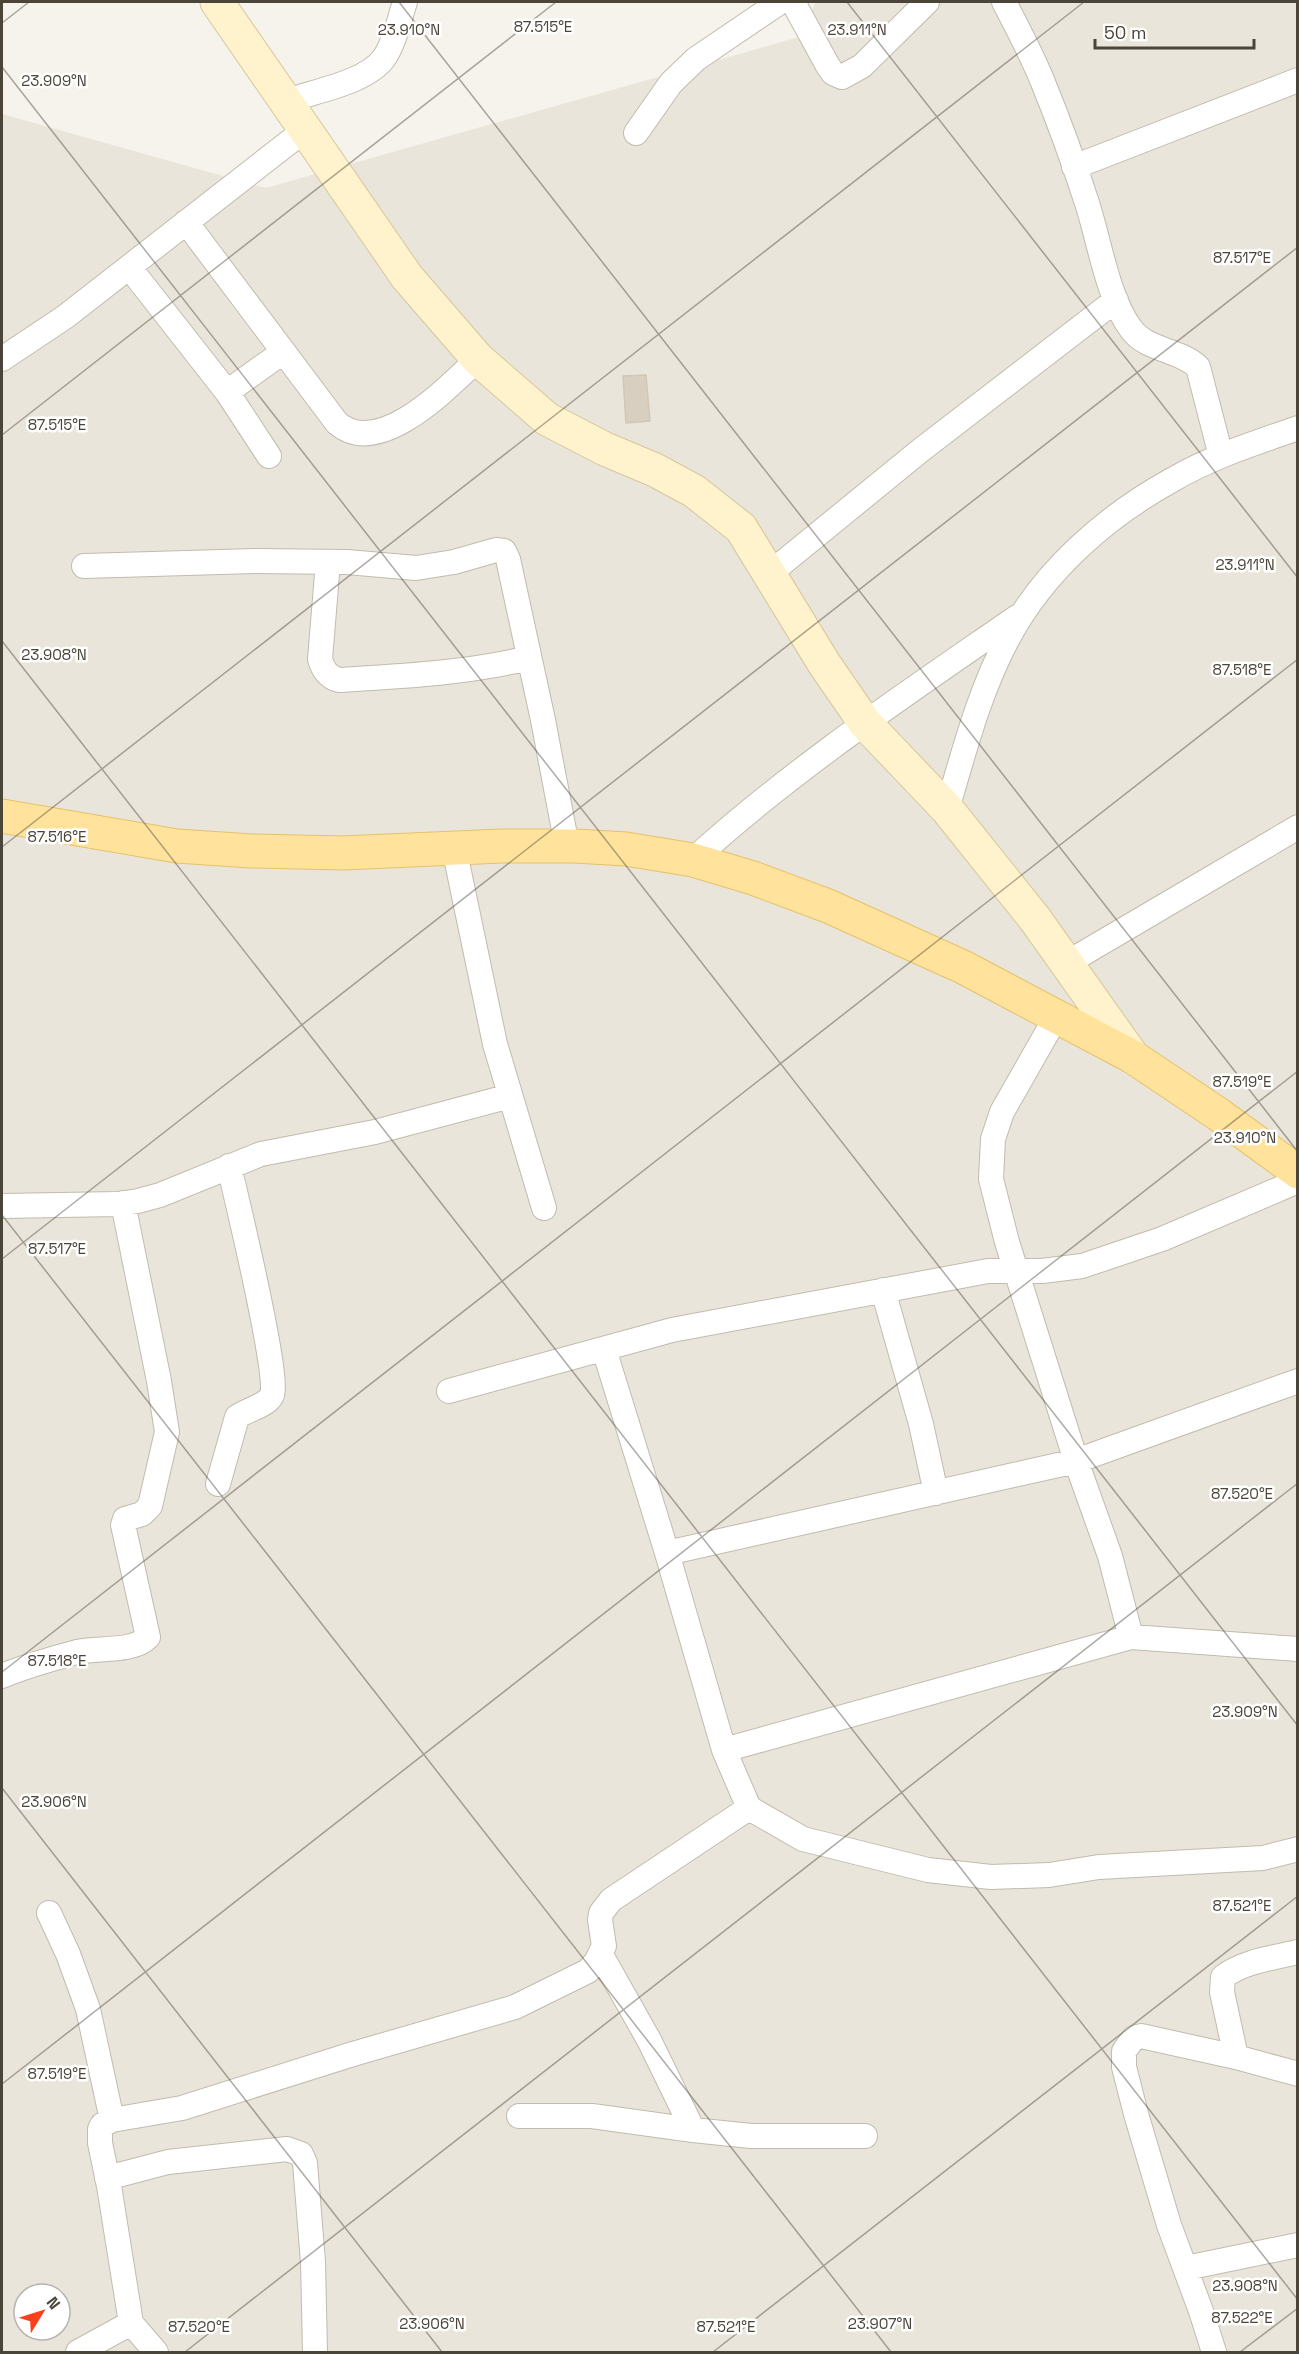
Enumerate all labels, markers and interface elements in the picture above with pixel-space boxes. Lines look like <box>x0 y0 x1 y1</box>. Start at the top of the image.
scale bar <box>1095 12 1254 50</box>
text: 87.515°E <box>514 17 572 36</box>
text: 23.910°N <box>378 20 440 39</box>
text: 23.911°N <box>827 20 887 39</box>
text: 50 m <box>1104 21 1146 44</box>
text: 23.909°N <box>21 71 87 90</box>
text: 87.517°E <box>1213 248 1271 267</box>
text: 87.515°E <box>28 415 86 434</box>
text: 23.911°N <box>1215 555 1275 574</box>
text: 23.908°N <box>21 645 87 664</box>
text: 87.518°E <box>1213 660 1271 679</box>
text: 87.516°E <box>28 827 86 846</box>
text: 87.519°E <box>1213 1072 1271 1091</box>
text: 23.910°N <box>1214 1128 1276 1147</box>
text: 87.517°E <box>28 1239 86 1258</box>
text: 87.520°E <box>1211 1484 1273 1503</box>
text: 87.518°E <box>28 1651 86 1670</box>
text: 23.909°N <box>1212 1702 1278 1721</box>
text: 23.906°N <box>21 1792 87 1811</box>
text: 87.521°E <box>1213 1896 1271 1915</box>
text: 87.519°E <box>28 2064 86 2083</box>
text: 23.908°N <box>1212 2276 1278 2295</box>
north arrow <box>12 2282 72 2342</box>
text: N <box>42 2292 65 2314</box>
text: 87.522°E <box>1211 2308 1273 2327</box>
text: 23.906°N <box>399 2314 465 2333</box>
text: 23.907°N <box>848 2314 912 2333</box>
text: 87.520°E <box>168 2317 230 2336</box>
text: 87.521°E <box>697 2317 755 2336</box>

